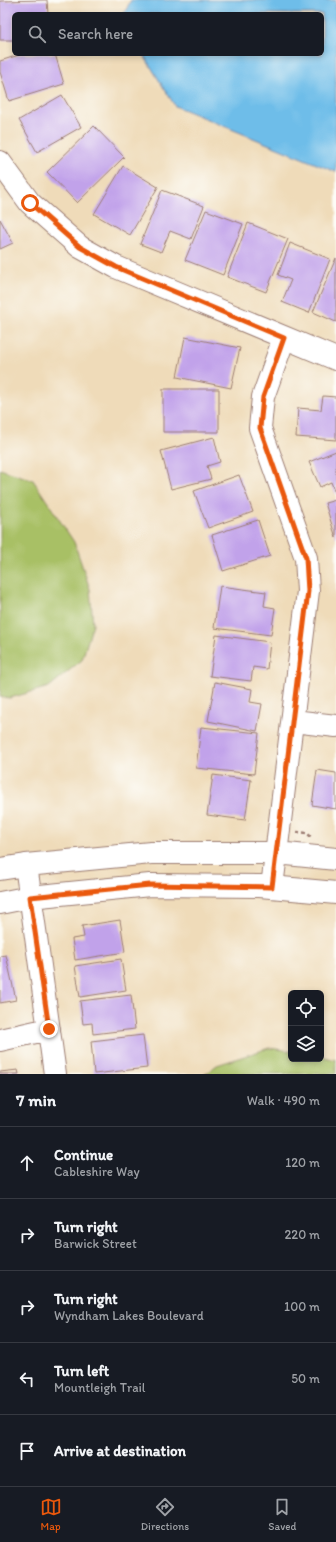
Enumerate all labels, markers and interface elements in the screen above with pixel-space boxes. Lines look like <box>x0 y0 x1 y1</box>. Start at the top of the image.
search box <box>12 12 324 56</box>
icon: search <box>26 23 48 45</box>
text: Search here <box>58 25 133 43</box>
route start <box>21 194 39 212</box>
map controls <box>288 990 324 1062</box>
button: locate <box>288 990 324 1026</box>
route end <box>40 1020 58 1038</box>
button: layers <box>288 1026 324 1062</box>
text: 7 min <box>16 1090 56 1110</box>
text: Walk · 490 m <box>247 1093 320 1108</box>
text: Continue <box>54 1146 113 1164</box>
icon: ahead <box>16 1152 38 1174</box>
text: 120 m <box>285 1155 320 1170</box>
text: Cableshire Way <box>54 1164 140 1179</box>
text: Turn right <box>54 1218 118 1236</box>
icon: right <box>16 1224 38 1246</box>
text: 220 m <box>284 1227 320 1242</box>
text: Barwick Street <box>54 1236 137 1251</box>
text: Turn right <box>54 1290 118 1308</box>
icon: right <box>16 1296 38 1318</box>
text: 100 m <box>284 1299 320 1314</box>
text: Wyndham Lakes Boulevard <box>54 1308 204 1323</box>
text: Turn left <box>54 1362 109 1380</box>
icon: left <box>16 1368 38 1390</box>
text: 50 m <box>291 1371 320 1386</box>
text: Mountleigh Trail <box>54 1380 146 1395</box>
icon: arrive <box>16 1440 38 1462</box>
text: Arrive at destination <box>54 1442 186 1460</box>
tab: Map <box>40 1496 62 1533</box>
tab: Directions <box>141 1496 189 1533</box>
tab: Saved <box>268 1496 296 1533</box>

